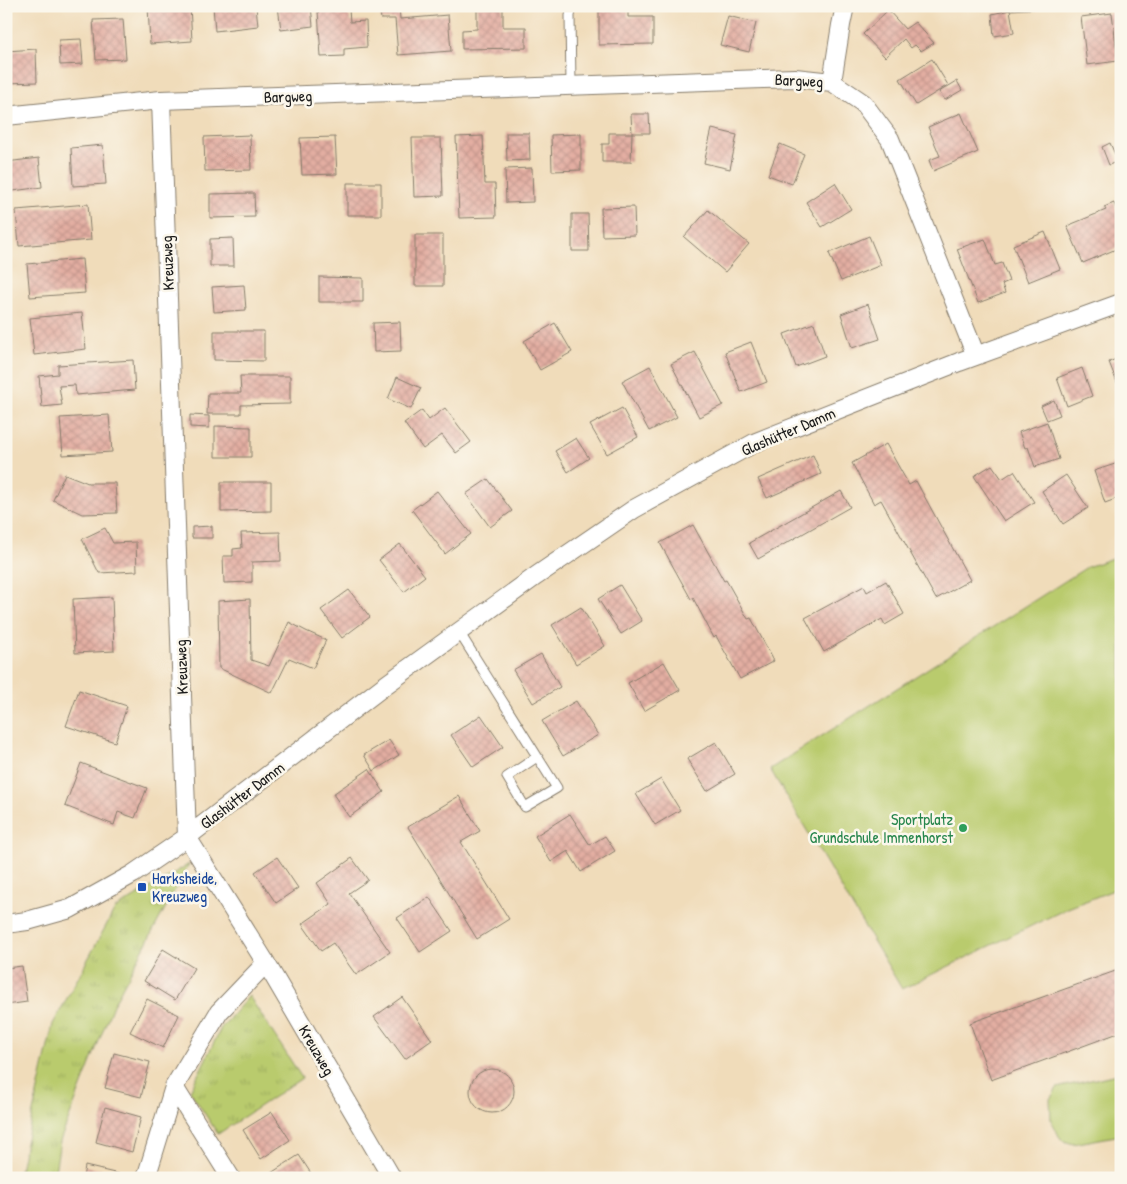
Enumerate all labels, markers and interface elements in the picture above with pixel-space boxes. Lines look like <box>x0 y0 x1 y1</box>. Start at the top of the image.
street label: Bargweg <box>774 68 824 92</box>
street label: Bargweg <box>263 84 313 108</box>
street label: Kreuzweg <box>155 235 179 291</box>
street label: Glashütter Damm <box>738 401 839 461</box>
street label: Kreuzweg <box>169 639 193 695</box>
street label: Glashütter Damm <box>195 756 289 834</box>
place label: Sportplatz Grundschule Immenhorst <box>809 808 953 848</box>
marker: Sportplatz Grundschule Immenhorst <box>957 822 969 834</box>
place label: Harksheide, Kreuzweg <box>152 867 217 907</box>
marker: Harksheide, Kreuzweg <box>136 881 148 893</box>
street label: Kreuzweg <box>294 1021 340 1079</box>

